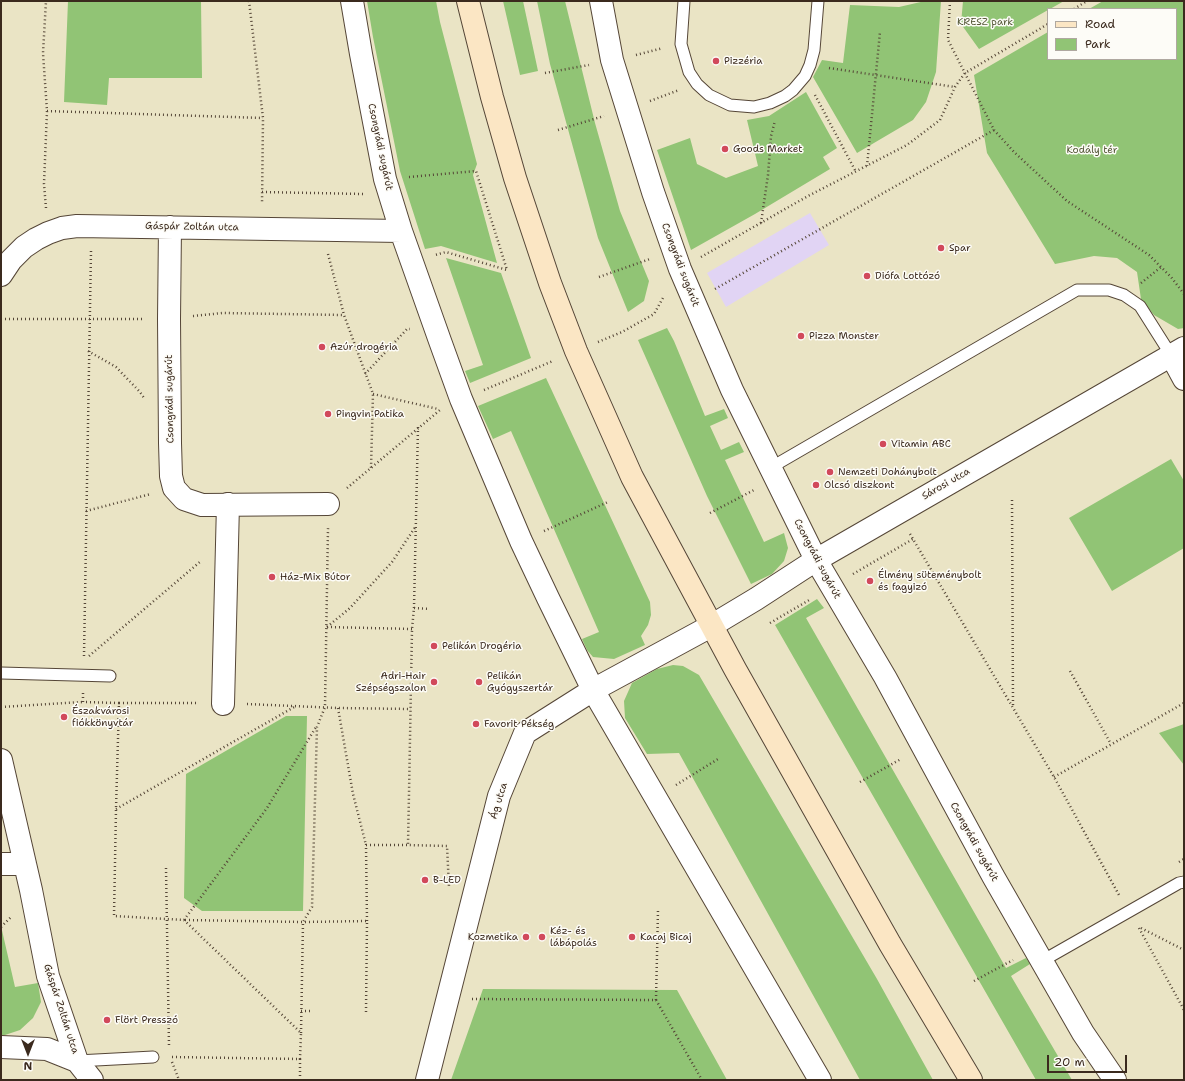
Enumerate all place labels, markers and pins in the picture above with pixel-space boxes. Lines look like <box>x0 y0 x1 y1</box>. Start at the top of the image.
place label: Pizzéria <box>724 55 762 67</box>
marker: Pizzéria <box>711 56 721 66</box>
place label: Goods Market <box>733 143 803 155</box>
marker: Goods Market <box>720 144 730 154</box>
place label: Spar <box>949 242 971 254</box>
marker: Spar <box>936 243 946 253</box>
place label: Diófa Lottózó <box>875 270 940 282</box>
marker: Diófa Lottózó <box>862 271 872 281</box>
place label: Pizza Monster <box>809 330 879 342</box>
marker: Pizza Monster <box>796 331 806 341</box>
place label: Azúr drogéria <box>330 341 398 353</box>
marker: Azúr drogéria <box>317 342 327 352</box>
place label: Pingvin Patika <box>336 408 404 420</box>
marker: Pingvin Patika <box>323 409 333 419</box>
place label: Vitamin ABC <box>891 438 951 450</box>
marker: Vitamin ABC <box>878 439 888 449</box>
place label: Nemzeti Dohánybolt <box>838 466 937 478</box>
marker: Nemzeti Dohánybolt <box>825 467 835 477</box>
place label: Olcsó diszkont <box>824 479 895 491</box>
marker: Olcsó diszkont <box>811 480 821 490</box>
place label: Élmény süteménybolt és fagyizó <box>878 569 982 592</box>
place label: Ház-Mix Bútor <box>280 571 350 583</box>
marker: Ház-Mix Bútor <box>267 572 277 582</box>
marker: Élmény süteménybolt és fagyizó <box>865 576 875 586</box>
place label: Pelikán Drogéria <box>442 640 521 652</box>
marker: Pelikán Drogéria <box>429 641 439 651</box>
place label: Adri-Hair Szépségszalon <box>356 670 426 694</box>
place label: Pelikán Gyógyszertár <box>487 670 553 694</box>
marker: Adri-Hair Szépségszalon <box>429 677 439 687</box>
marker: Pelikán Gyógyszertár <box>474 677 484 687</box>
place label: Északvárosi fiókkönyvtár <box>72 705 133 728</box>
marker: Északvárosi fiókkönyvtár <box>59 712 69 722</box>
place label: Favorit Pékség <box>484 718 554 730</box>
marker: Favorit Pékség <box>471 719 481 729</box>
place label: B-LED <box>433 874 461 886</box>
marker: B-LED <box>420 875 430 885</box>
place label: Kéz- és lábápolás <box>550 925 597 948</box>
place label: Kozmetika <box>468 931 518 943</box>
place label: Kacaj Bicaj <box>640 931 692 943</box>
marker: Kozmetika <box>521 932 531 942</box>
marker: Kéz- és lábápolás <box>537 932 547 942</box>
marker: Kacaj Bicaj <box>627 932 637 942</box>
place label: Flört Presszó <box>115 1014 178 1026</box>
marker: Flört Presszó <box>102 1015 112 1025</box>

